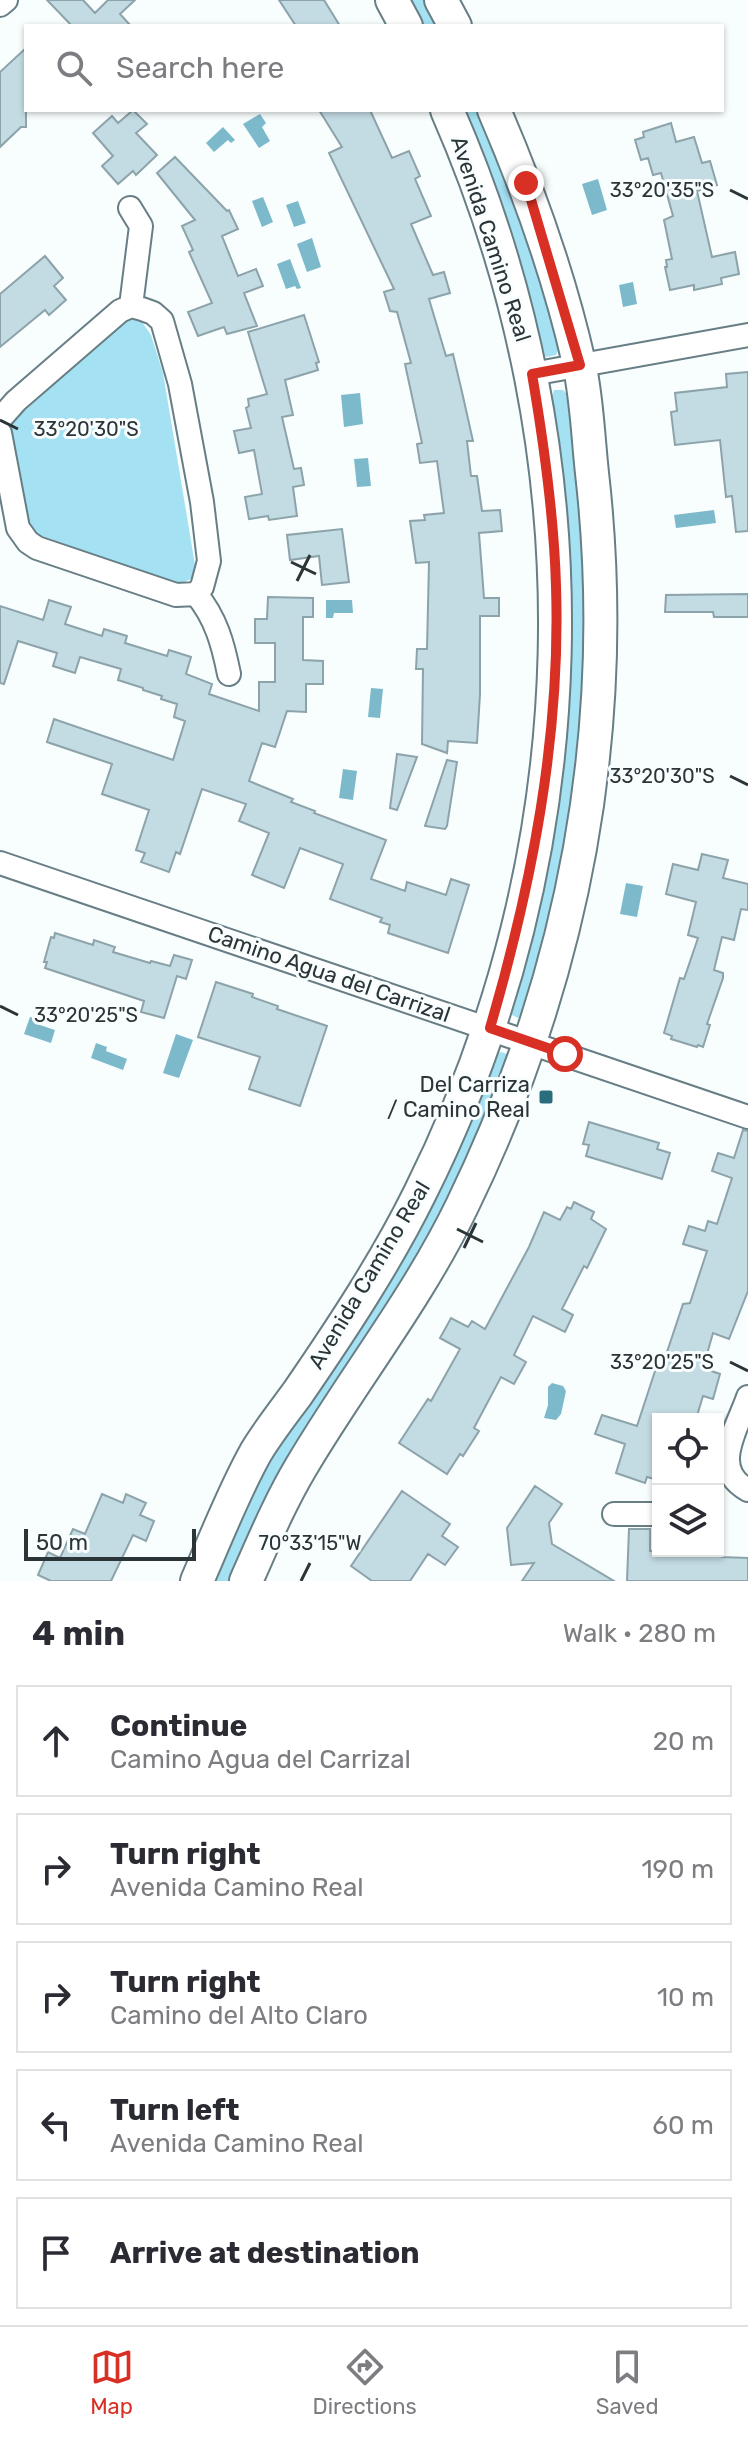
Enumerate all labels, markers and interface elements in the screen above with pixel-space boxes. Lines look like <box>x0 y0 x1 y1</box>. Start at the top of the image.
search box <box>24 24 724 112</box>
icon: search <box>52 46 96 90</box>
text: Search here <box>116 50 284 86</box>
street label: Avenida Camino Real <box>445 133 537 345</box>
route end <box>508 165 544 201</box>
text: 33°20'35"S <box>610 178 714 202</box>
text: 33°20'30"S <box>33 417 139 441</box>
text: 33°20'30"S <box>609 764 715 788</box>
street label: Camino Agua del Carrizal <box>204 920 454 1028</box>
text: 33°20'25"S <box>34 1003 138 1027</box>
route start <box>547 1036 583 1072</box>
place label: Del Carriza / Camino Real <box>387 1071 530 1123</box>
marker: Del Carriza / Camino Real <box>537 1088 555 1106</box>
street label: Avenida Camino Real <box>302 1176 436 1374</box>
text: 33°20'25"S <box>610 1350 714 1374</box>
map controls <box>652 1413 724 1557</box>
button: locate <box>652 1413 724 1485</box>
button: layers <box>652 1485 724 1557</box>
scale bar <box>24 1525 196 1561</box>
text: 50 m <box>36 1529 88 1556</box>
text: 70°33'15"W <box>258 1531 362 1555</box>
text: 4 min <box>32 1613 125 1654</box>
text: Walk · 280 m <box>563 1618 716 1649</box>
text: Continue <box>110 1708 247 1744</box>
icon: ahead <box>34 1719 78 1763</box>
text: 20 m <box>653 1726 714 1757</box>
text: Camino Agua del Carrizal <box>110 1744 411 1775</box>
text: Turn right <box>110 1836 261 1872</box>
icon: right <box>34 1847 78 1891</box>
text: 190 m <box>641 1854 714 1885</box>
text: Avenida Camino Real <box>110 1872 364 1903</box>
text: Turn right <box>110 1964 261 2000</box>
icon: right <box>34 1975 78 2019</box>
text: 10 m <box>657 1982 714 2013</box>
text: Camino del Alto Claro <box>110 2000 368 2031</box>
text: Turn left <box>110 2092 240 2128</box>
icon: left <box>34 2103 78 2147</box>
text: 60 m <box>652 2110 714 2141</box>
text: Avenida Camino Real <box>110 2128 364 2159</box>
icon: arrive <box>34 2231 78 2275</box>
text: Arrive at destination <box>110 2235 420 2271</box>
tab: Map <box>90 2345 134 2420</box>
tab: Directions <box>313 2345 417 2420</box>
tab: Saved <box>596 2345 659 2420</box>

